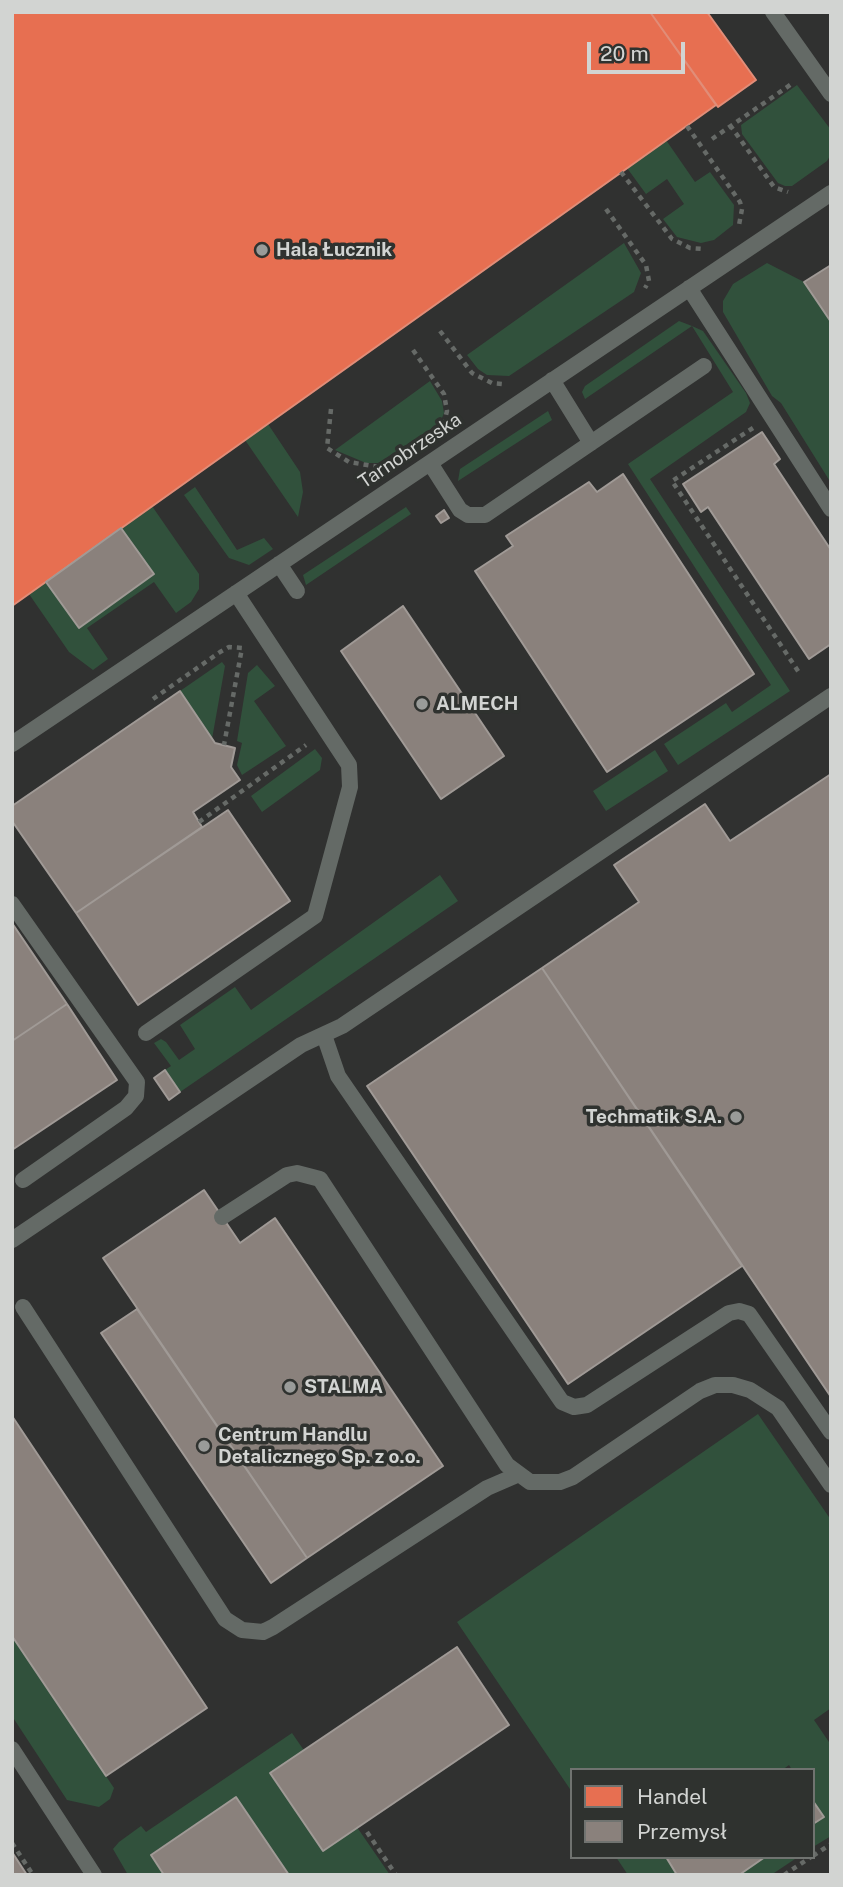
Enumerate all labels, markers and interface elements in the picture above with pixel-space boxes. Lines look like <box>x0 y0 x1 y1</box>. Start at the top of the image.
scale bar <box>591 28 689 72</box>
text: 20 m <box>600 41 649 66</box>
place label: Hala Łucznik <box>276 239 392 261</box>
marker: Hala Łucznik <box>254 242 270 258</box>
street label: Tarnobrzeska <box>354 408 466 494</box>
place label: ALMECH <box>436 693 518 715</box>
marker: ALMECH <box>414 696 430 712</box>
place label: Techmatik S.A. <box>586 1106 722 1128</box>
marker: Techmatik S.A. <box>728 1109 744 1125</box>
place label: STALMA <box>304 1376 383 1398</box>
marker: STALMA <box>282 1379 298 1395</box>
place label: Centrum Handlu Detalicznego Sp. z o.o. <box>218 1424 421 1468</box>
marker: Centrum Handlu Detalicznego Sp. z o.o. <box>196 1438 212 1454</box>
legend <box>570 1768 815 1859</box>
text: Handel <box>637 1784 708 1809</box>
text: Przemysł <box>637 1819 728 1844</box>

